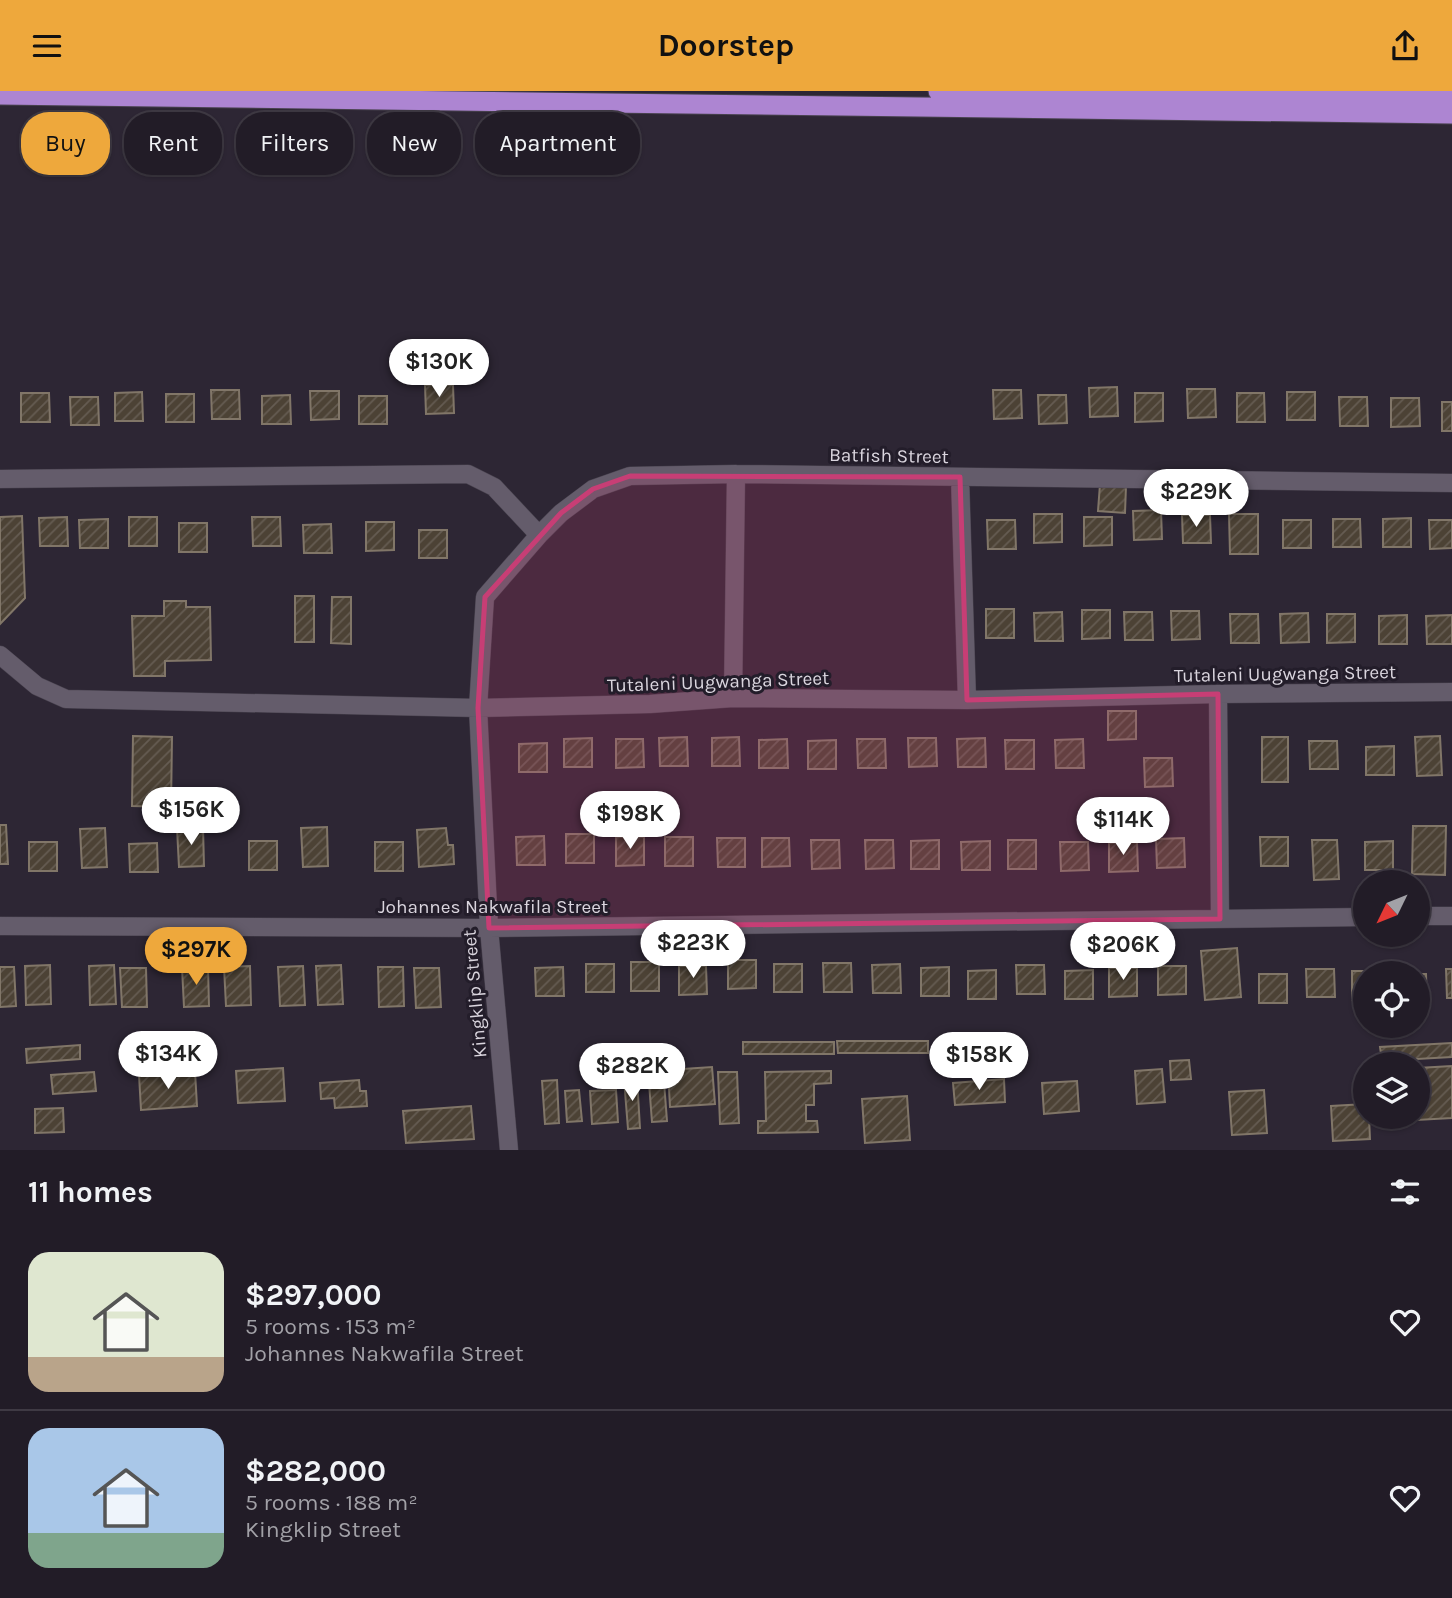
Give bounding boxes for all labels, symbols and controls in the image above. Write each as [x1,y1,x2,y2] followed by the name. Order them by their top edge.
[28,27,66,65] icon: menu
[658,27,794,64] text: Doorstep
[1386,27,1424,65] icon: share
[21,112,110,175] chip: Buy
[124,112,222,175] chip: Rent
[236,112,353,175] chip: Filters
[367,112,461,175] chip: New
[475,112,640,175] chip: Apartment
[390,339,488,399] pin: $130K
[405,348,473,375] text: $130K
[829,444,949,468] street label: Batfish Street
[1147,469,1245,529] pin: $229K
[1160,478,1232,505] text: $229K
[1174,661,1396,687] street label: Tutaleni Uugwanga Street
[607,667,829,697] street label: Tutaleni Uugwanga Street
[142,787,240,847] pin: $156K
[581,791,679,851] pin: $198K
[158,796,224,823] text: $156K
[1074,797,1172,857] pin: $114K
[596,800,664,827] text: $198K
[1093,806,1153,833] text: $114K
[1353,870,1430,947] north arrow
[1353,870,1430,1129] map controls
[378,896,608,918] street label: Johannes Nakwafila Street
[644,921,742,980] pin: $223K
[1074,923,1172,982] pin: $206K
[147,927,245,987] pin: $297K
[458,929,492,1059] street label: Kingklip Street
[656,929,730,956] text: $223K
[1086,931,1160,958] text: $206K
[161,936,231,963] text: $297K
[1353,961,1430,1038] button: locate
[119,1031,217,1091] pin: $134K
[930,1033,1028,1092] pin: $158K
[134,1040,202,1067] text: $134K
[945,1041,1013,1068] text: $158K
[583,1044,681,1103] pin: $282K
[595,1052,669,1079] text: $282K
[1353,1052,1430,1129] button: layers
[1386,1173,1424,1211] icon: filters
[28,1174,153,1210] text: 11 homes
[245,1277,382,1313] text: $297,000
[84,1280,168,1364] icon: home
[1386,1303,1424,1341] icon: heart
[245,1313,416,1340] text: 5 rooms · 153 m²
[245,1340,524,1367] text: Johannes Nakwafila Street
[245,1453,386,1489] text: $282,000
[84,1456,168,1540] icon: home
[1386,1479,1424,1517] icon: heart
[245,1489,418,1516] text: 5 rooms · 188 m²
[245,1516,401,1543] text: Kingklip Street

